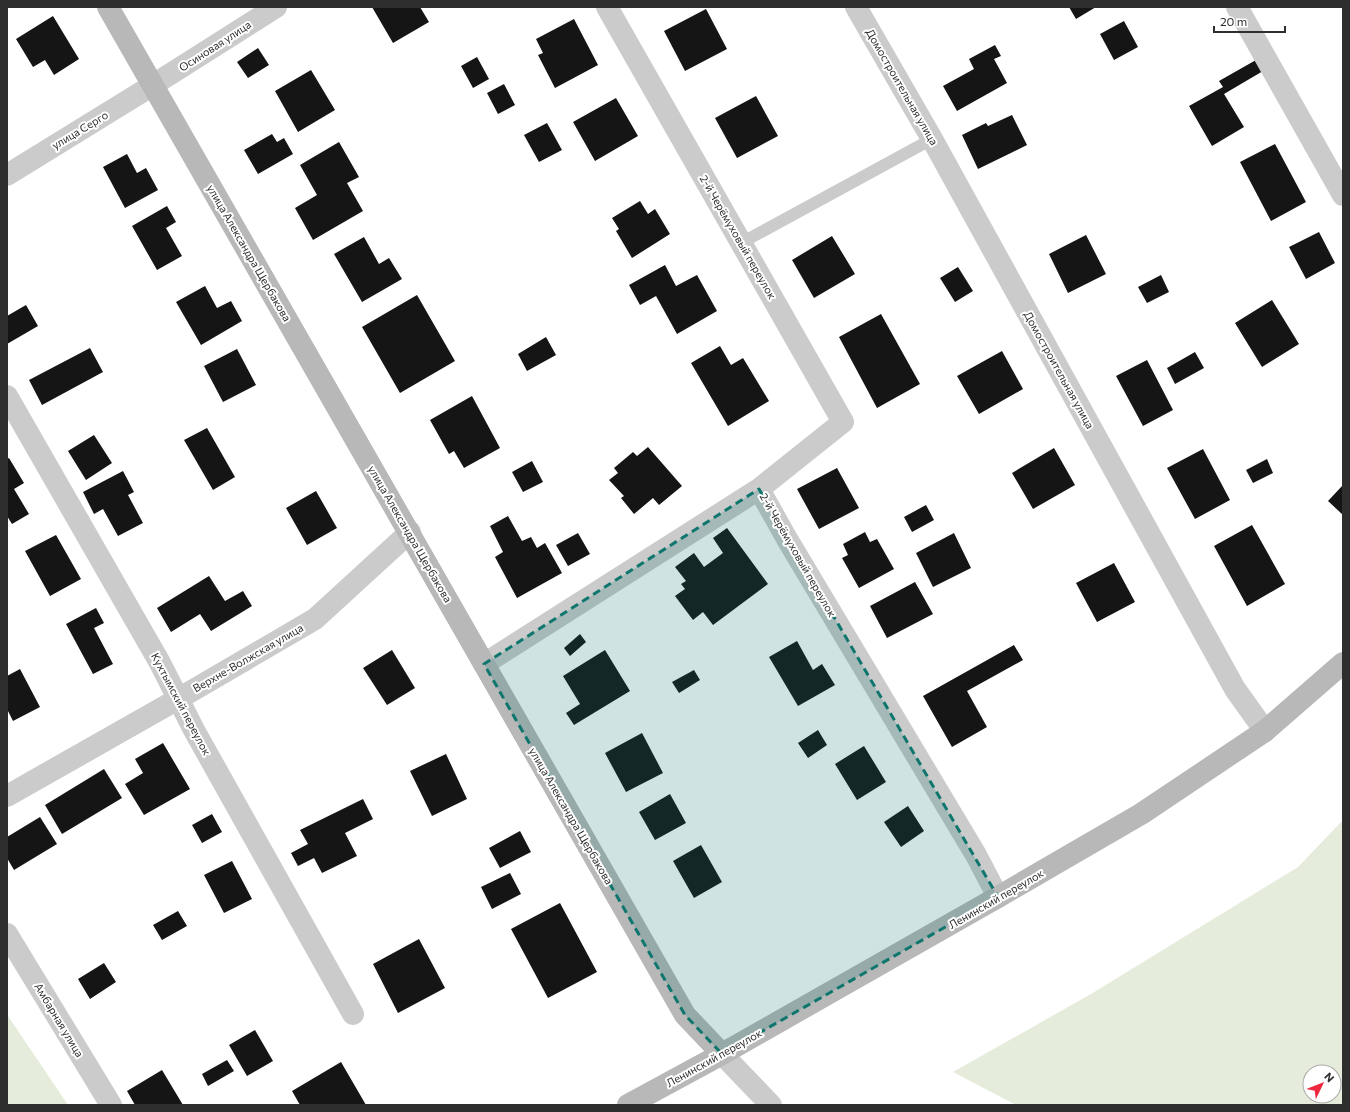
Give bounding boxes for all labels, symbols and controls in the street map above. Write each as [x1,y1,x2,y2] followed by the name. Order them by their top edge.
[1214,8,1285,34] scale bar
[1220,14,1247,28] text: 20 m
[176,18,253,74] street label: Осиновая улица
[864,26,941,147] street label: Домостроительная улица
[49,107,111,151] street label: улица Серго
[698,173,779,301] street label: 2-й Черёмуховый переулок
[205,182,294,323] street label: улица Александра Щербакова
[1022,309,1097,431] street label: Домостроительная улица
[366,463,455,604] street label: улица Александра Щербакова
[758,491,839,619] street label: 2-й Черёмуховый переулок
[190,621,305,694] street label: Верхне-Волжская улица
[149,650,214,757] street label: Кухтымский переулок
[527,745,616,886] street label: улица Александра Щербакова
[946,866,1046,931] street label: Ленинский переулок
[32,980,87,1059] street label: Амбарная улица
[664,1026,764,1089] street label: Ленинский переулок
[1302,1064,1342,1104] north arrow
[1322,1069,1337,1084] text: N

